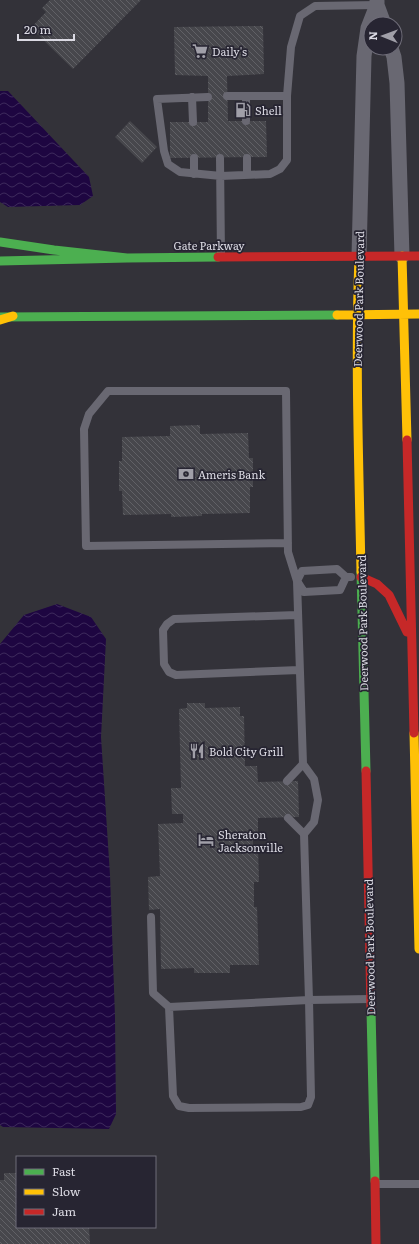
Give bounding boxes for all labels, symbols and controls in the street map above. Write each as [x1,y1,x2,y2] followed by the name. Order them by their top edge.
[18,16,74,42] scale bar
[363,16,403,56] north arrow
[24,20,51,38] text: 20 m
[364,31,380,41] text: N
[191,42,209,60] supermarket icon: Daily's
[212,43,247,59] place label: Daily's
[234,101,252,119] fuel station icon: Shell
[255,102,282,118] place label: Shell
[349,231,367,367] street label: Deerwood Park Boulevard
[173,237,245,253] street label: Gate Parkway
[177,465,195,483] bank icon: Ameris Bank
[198,466,265,482] place label: Ameris Bank
[353,555,371,691] street label: Deerwood Park Boulevard
[188,742,206,760] restaurant icon: Bold City Grill
[209,743,284,759] place label: Bold City Grill
[218,826,283,855] place label: Sheraton Jacksonville
[197,831,215,849] hotel icon: Sheraton Jacksonville
[360,879,378,1015] street label: Deerwood Park Boulevard
[16,1156,156,1228] legend
[52,1162,76,1180] text: Fast
[52,1182,81,1200] text: Slow
[52,1202,77,1220] text: Jam

